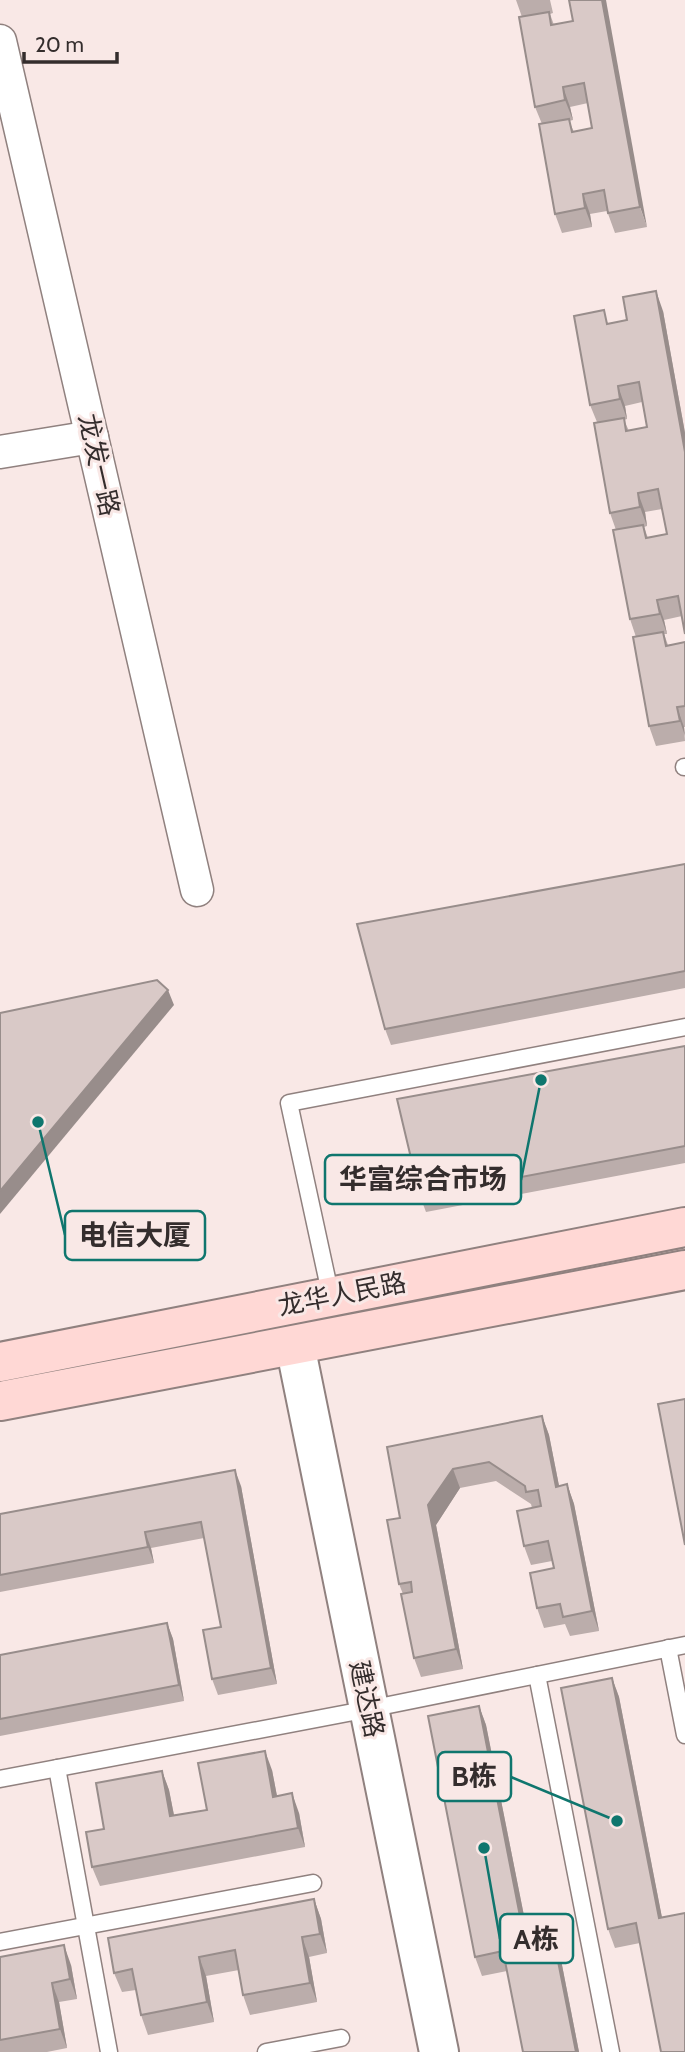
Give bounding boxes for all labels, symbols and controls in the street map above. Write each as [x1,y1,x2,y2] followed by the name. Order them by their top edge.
[24,21,117,65] scale bar
[35,32,84,57] text: 20 m
[72,411,126,519] street label: 龙发一路
[325,1155,521,1204] callout: 华富综合市场
[339,1162,507,1196] text: 华富综合市场
[65,1211,205,1260] callout: 电信大厦
[79,1218,191,1252] text: 电信大厦
[275,1266,409,1322] street label: 龙华人民路
[343,1658,391,1740] street label: 建达路
[438,1752,511,1801] callout: B栋
[451,1759,497,1793] text: B栋
[500,1914,573,1963] callout: A栋
[513,1922,559,1956] text: A栋

